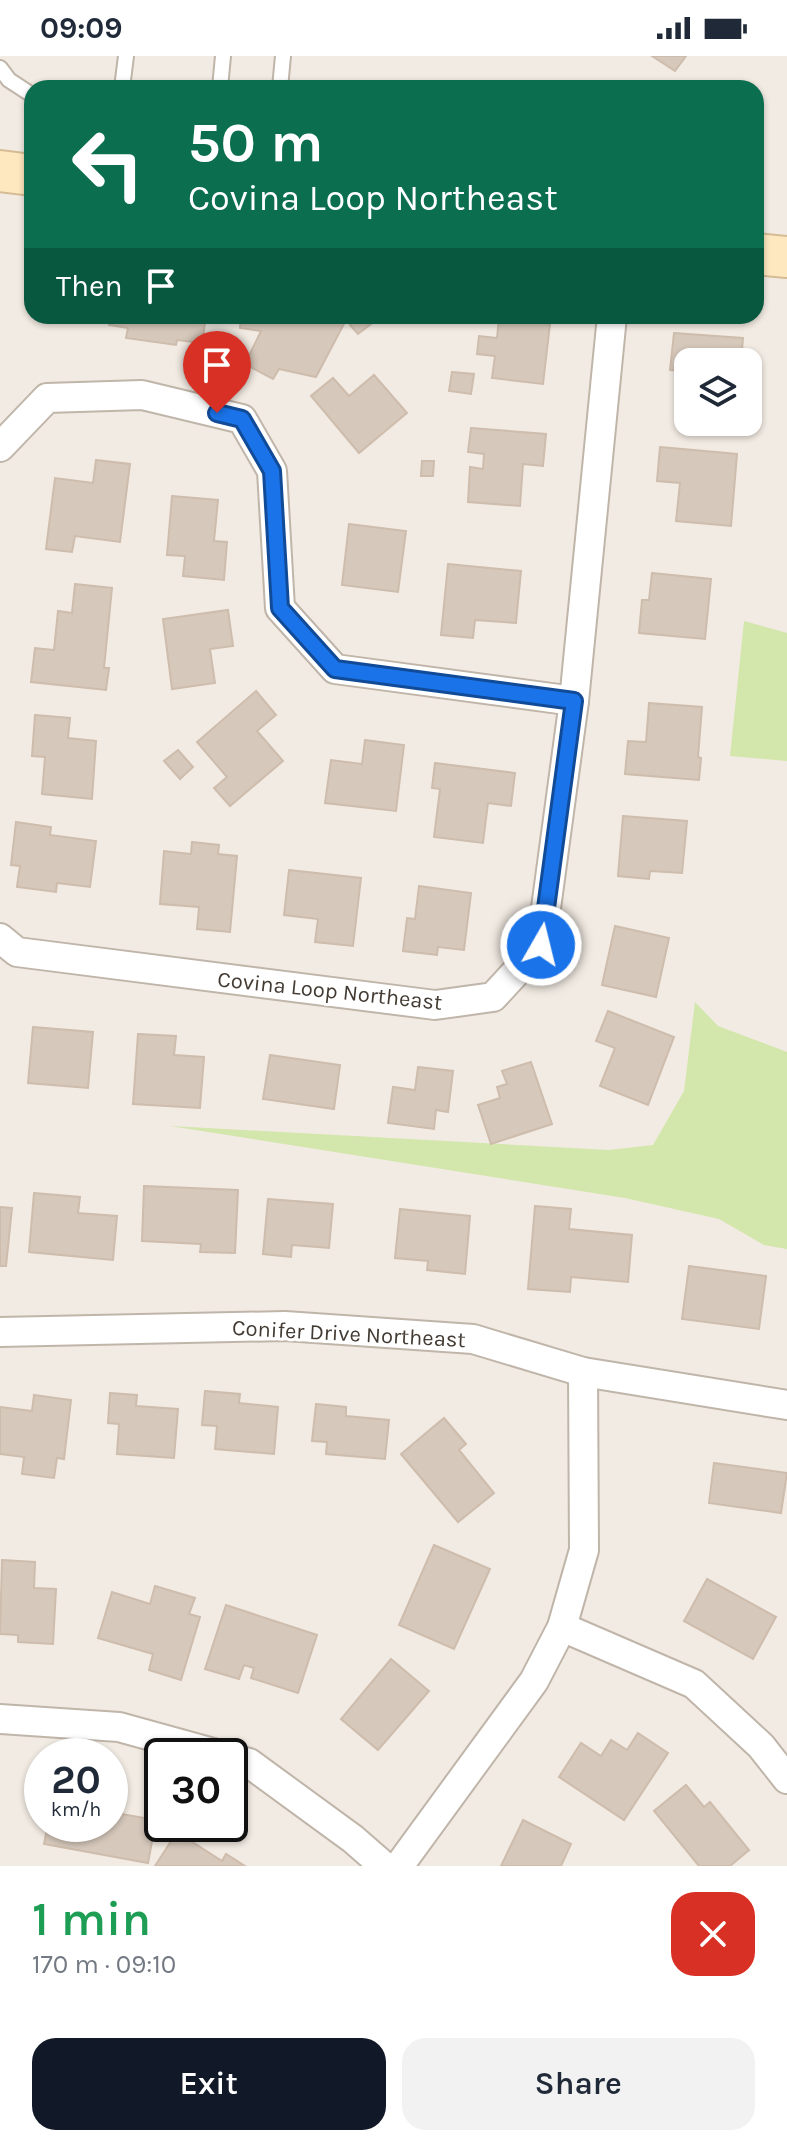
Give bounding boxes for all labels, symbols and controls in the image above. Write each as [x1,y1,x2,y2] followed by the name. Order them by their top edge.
[40,10,123,46] text: 09:09
[188,110,323,175] text: 50 m
[56,112,160,216] icon: left
[188,177,558,219] text: Covina Loop Northeast
[139,264,183,308] icon: arrive
[56,268,123,304] text: Then
[183,331,251,413] pin
[195,343,239,387] icon: arrive
[674,348,762,436] map controls
[674,348,762,436] button: layers
[499,903,583,987] position arrow
[216,966,444,1016] street label: Covina Loop Northeast
[232,1315,466,1353] street label: Conifer Drive Northeast
[144,1738,248,1842] speed limit sign: 30
[51,1756,101,1803] text: 20
[51,1798,101,1821] text: km/h
[32,1891,151,1947] text: 1 min
[671,1892,755,1976] button: close
[32,1949,176,1980] text: 170 m · 09:10
[32,2038,386,2130] button: Exit
[402,2038,755,2130] button: Share

